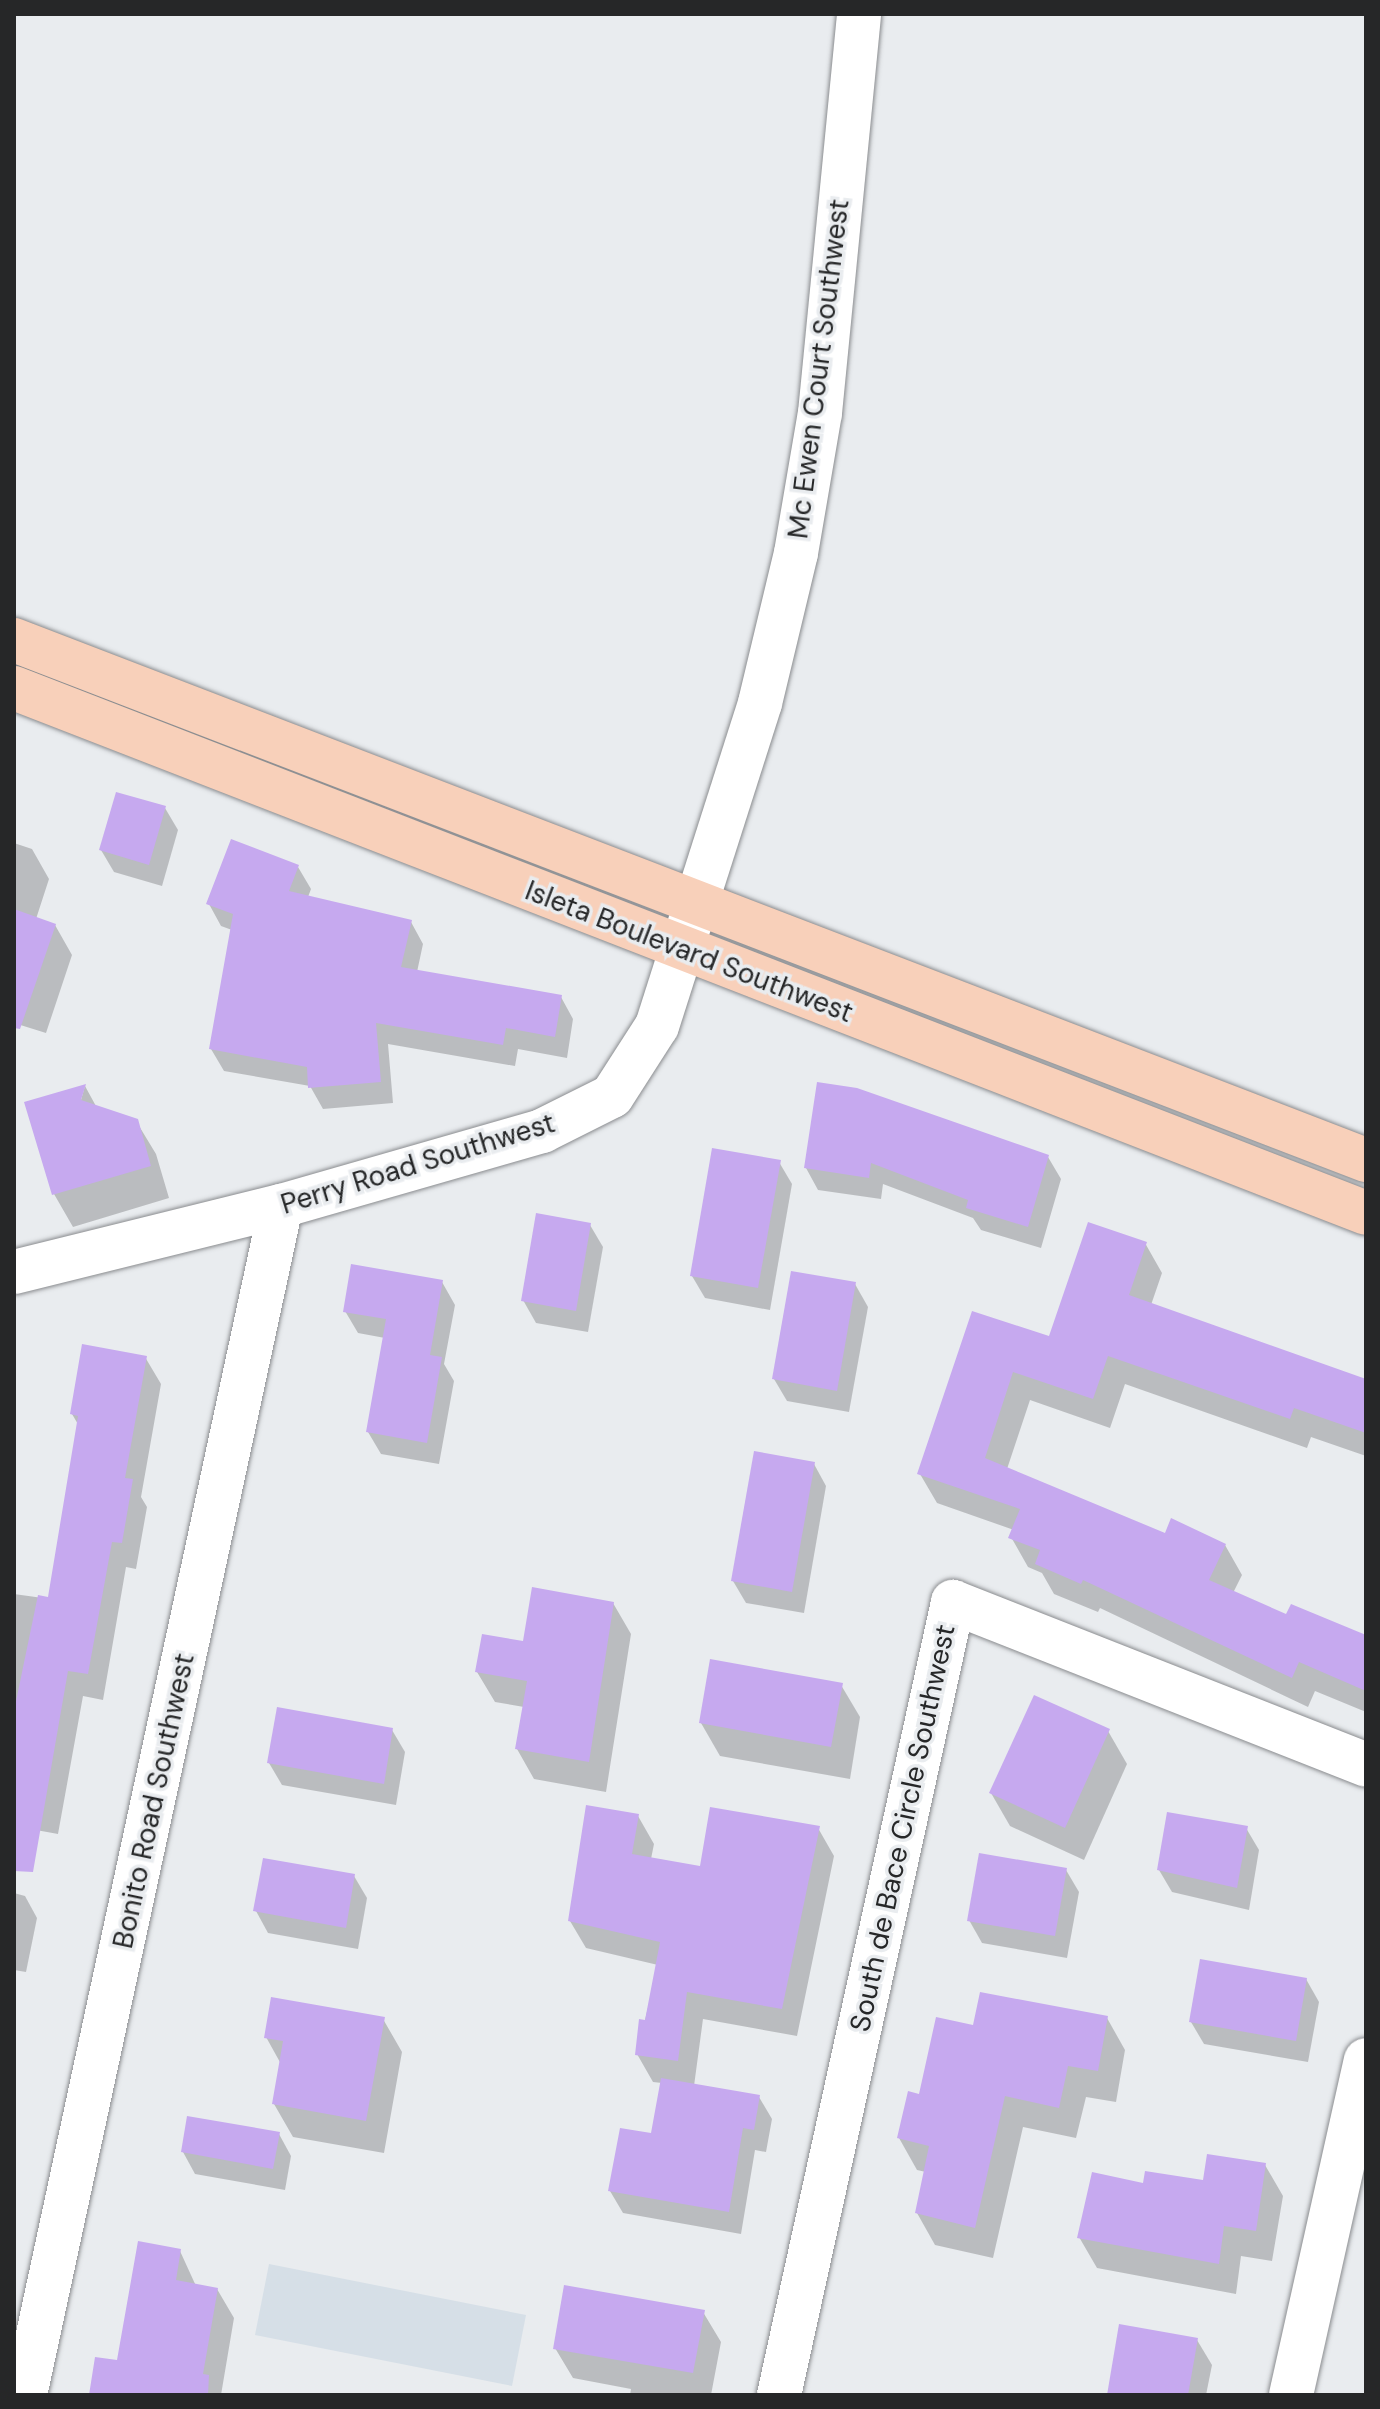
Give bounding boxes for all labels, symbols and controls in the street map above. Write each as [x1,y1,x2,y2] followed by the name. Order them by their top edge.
[782,197,856,541] street label: Mc Ewen Court Southwest
[520,874,858,1030] street label: Isleta Boulevard Southwest
[277,1106,559,1222] street label: Perry Road Southwest
[843,1621,963,2035] street label: South de Bace Circle Southwest
[106,1650,202,1952] street label: Bonito Road Southwest

